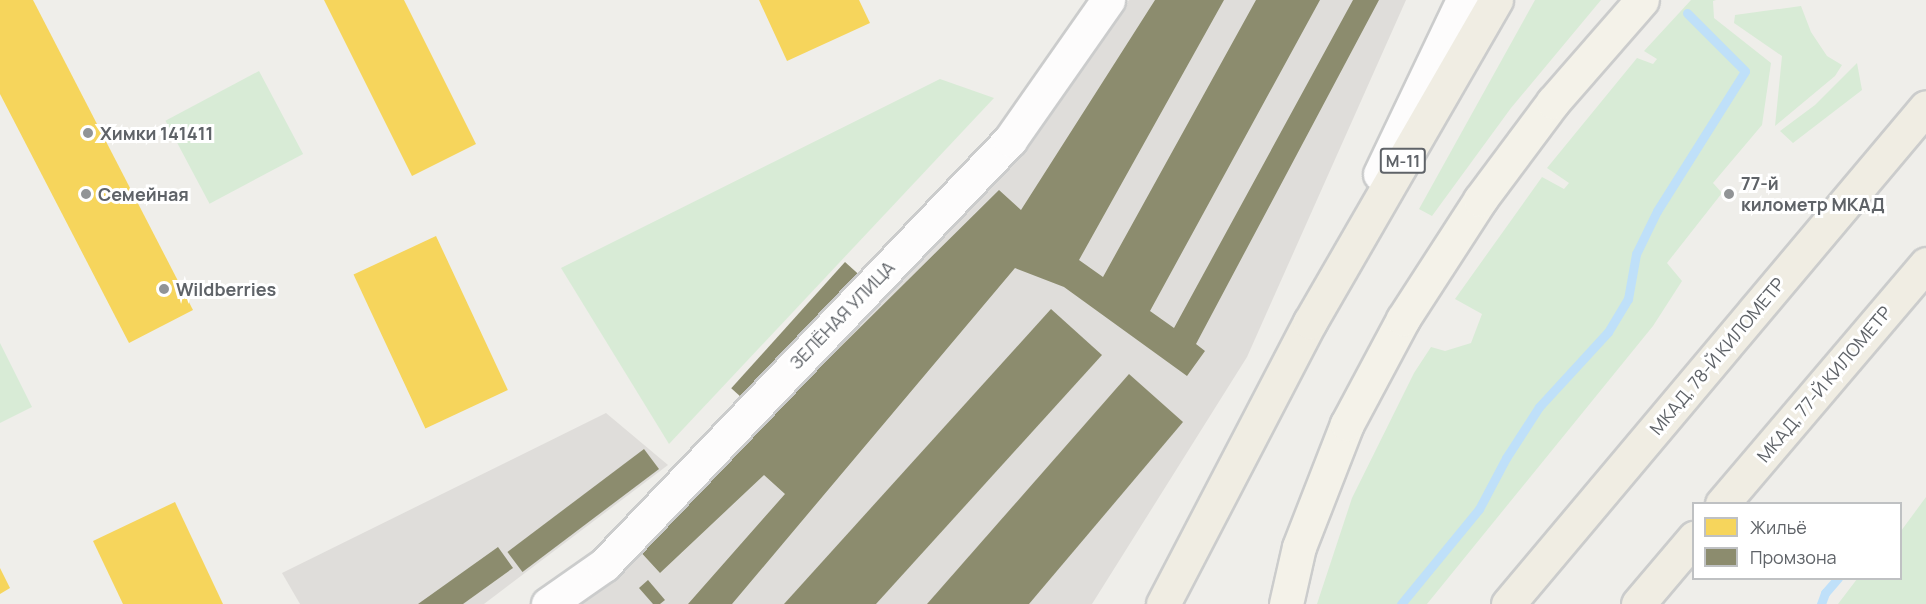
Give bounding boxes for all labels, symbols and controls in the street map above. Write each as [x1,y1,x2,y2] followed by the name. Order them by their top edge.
[100,122,213,144] place label: Химки 141411
[81,126,95,140] marker: Химки 141411
[1379,148,1427,174] road number: М-11
[1741,173,1885,216] place label: 77-й километр МКАД
[98,183,189,205] place label: Семейная
[79,187,93,201] marker: Семейная
[1722,187,1736,201] marker: 77-й километр МКАД
[785,257,899,373] street label: ЗЕЛЁНАЯ УЛИЦА
[1645,273,1789,439] street label: МКАД, 78-Й КИЛОМЕТР
[176,278,276,300] place label: Wildberries
[157,282,171,296] marker: Wildberries
[1752,302,1896,466] street label: МКАД, 77-Й КИЛОМЕТР
[1692,502,1902,580] legend
[1750,515,1807,539] text: Жильё
[1750,545,1837,569] text: Промзона

